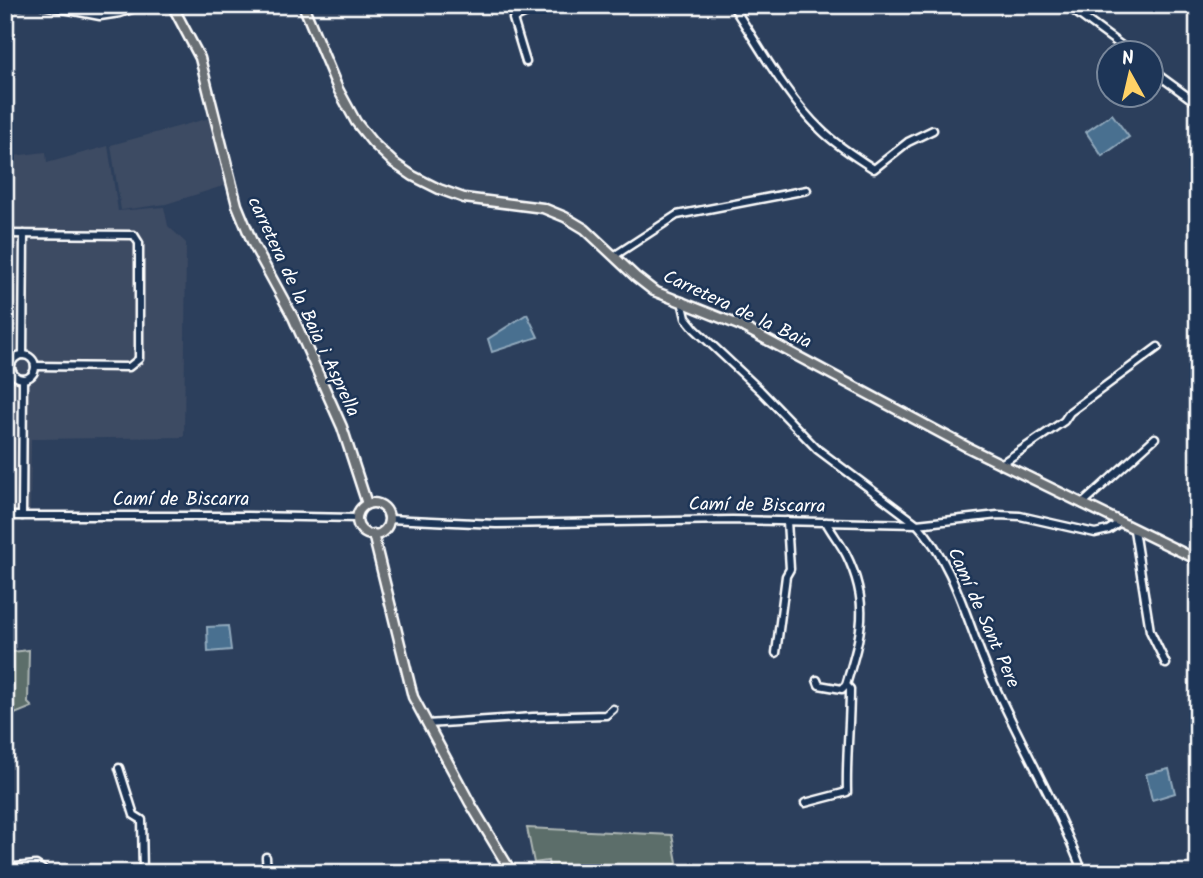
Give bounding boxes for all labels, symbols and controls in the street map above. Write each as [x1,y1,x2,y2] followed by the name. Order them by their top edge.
[1094,38,1164,108] north arrow
[1120,43,1136,75] text: N
[239,192,367,422] street label: carretera de la Baia i Asprella
[658,262,816,358] street label: Carretera de la Baia
[113,485,249,515] street label: Camí de Biscarra
[688,490,826,522] street label: Camí de Biscarra
[939,543,1028,693] street label: Camí de Sant Pere

